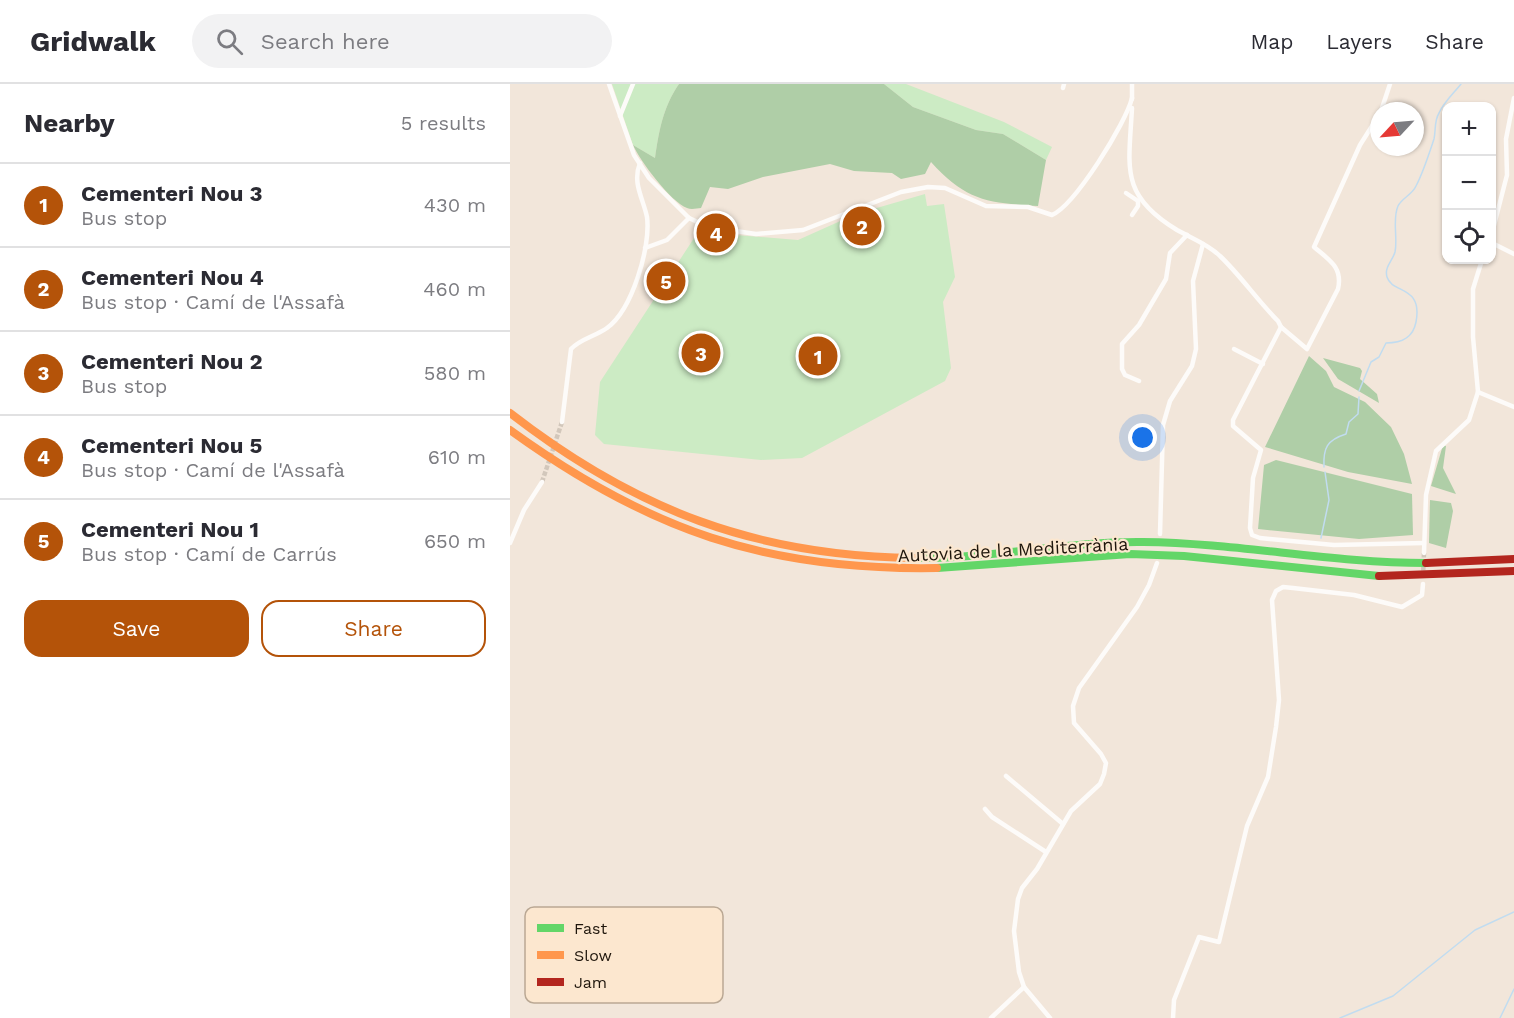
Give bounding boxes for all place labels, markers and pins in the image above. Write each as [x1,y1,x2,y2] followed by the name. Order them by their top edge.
[842,204,882,248] pin: 2
[696,210,736,256] pin: 4
[646,258,686,304] pin: 5
[682,330,720,376] pin: 3
[798,334,838,378] pin: 1

